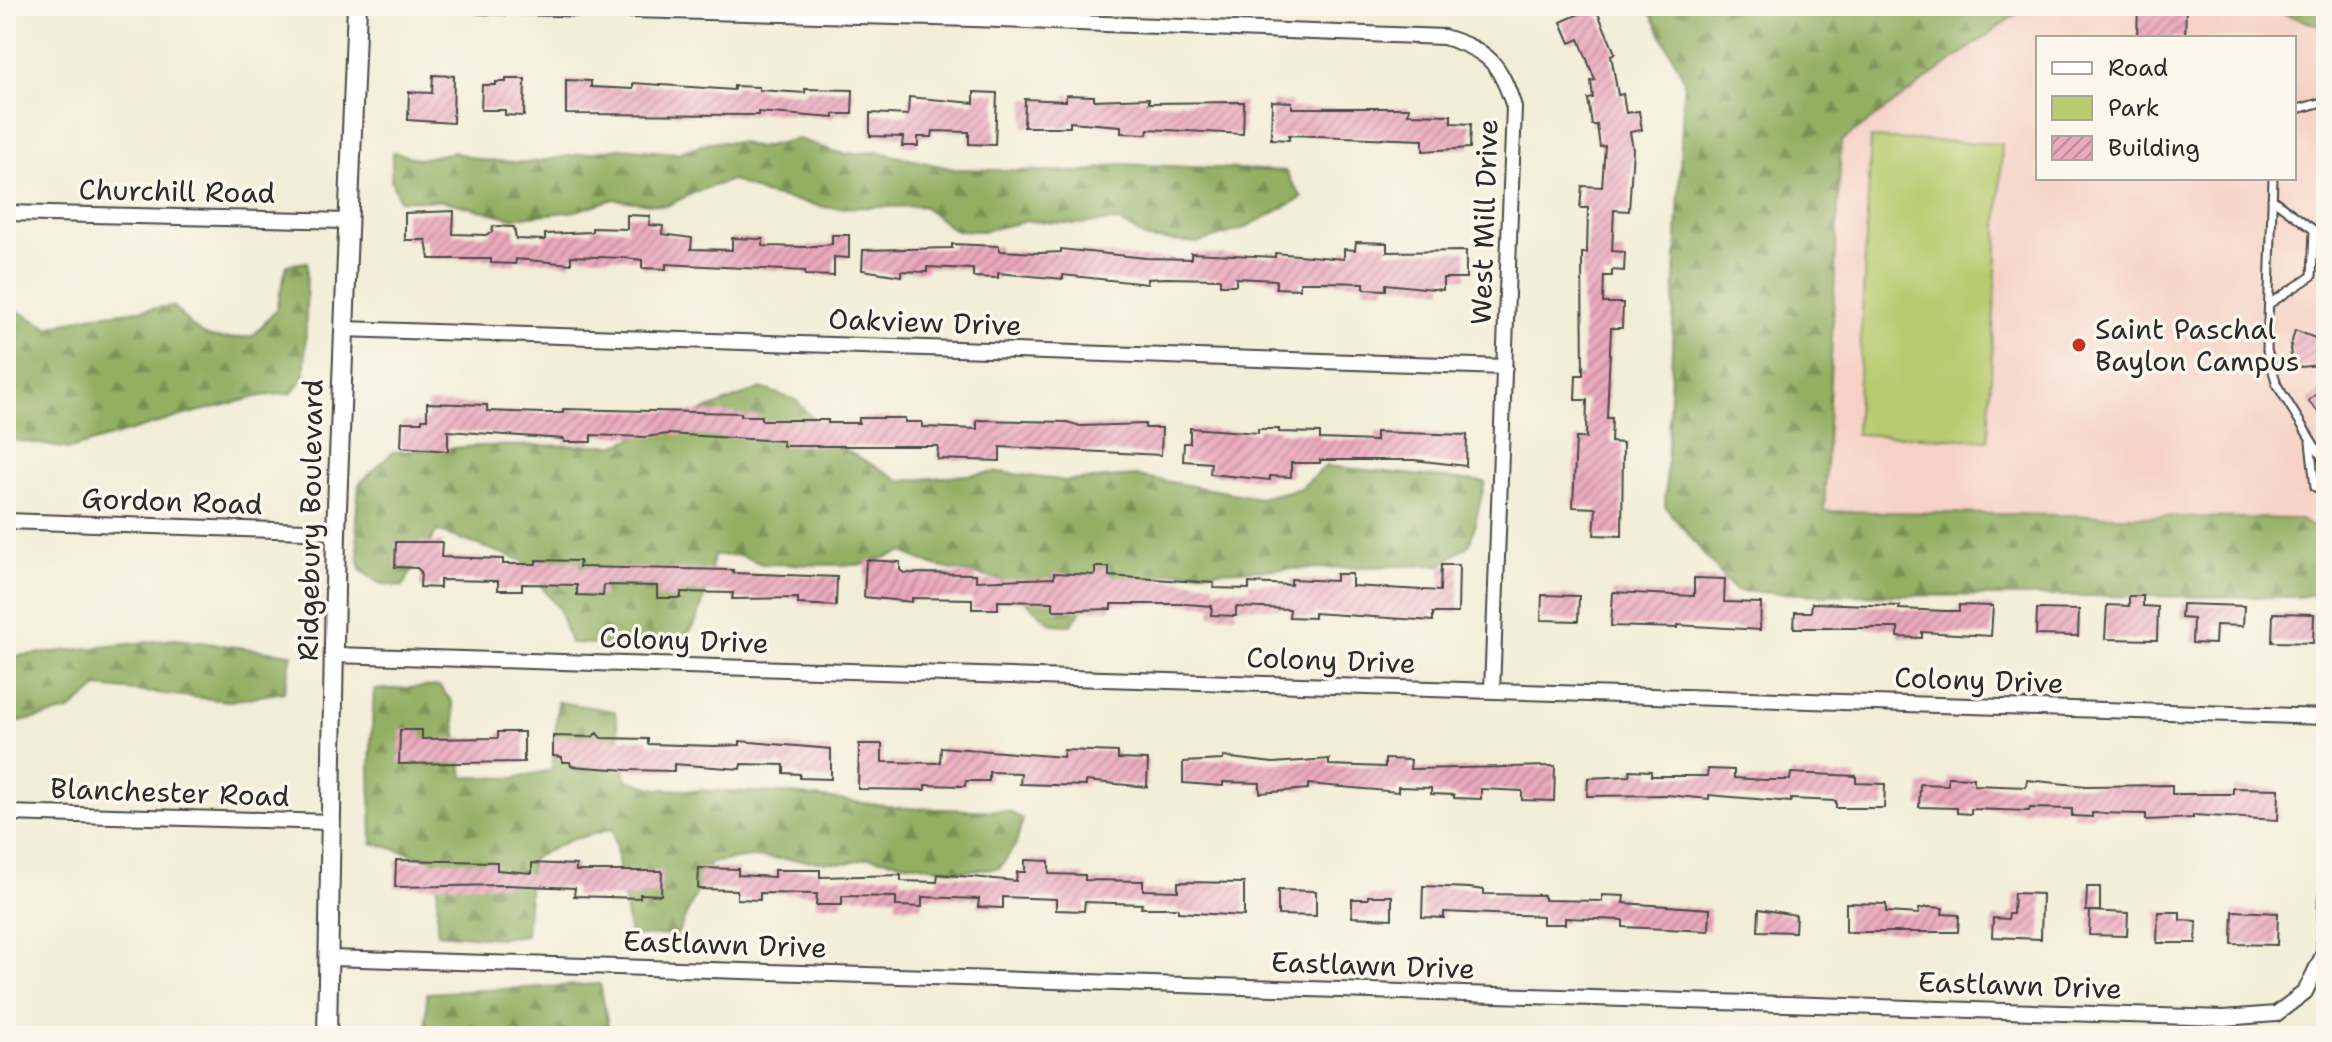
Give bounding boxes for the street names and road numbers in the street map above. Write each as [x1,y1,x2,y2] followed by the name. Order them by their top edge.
[1461,118,1507,326] street label: West Mill Drive
[78,170,276,212] street label: Churchill Road
[828,300,1022,344] street label: Oakview Drive
[289,379,331,661] street label: Ridgebury Boulevard
[81,479,263,523] street label: Gordon Road
[599,618,769,662] street label: Colony Drive
[1246,638,1416,682] street label: Colony Drive
[1894,658,2064,702] street label: Colony Drive
[50,769,290,815] street label: Blanchester Road
[622,921,828,967] street label: Eastlawn Drive
[1270,942,1476,988] street label: Eastlawn Drive
[1917,962,2123,1008] street label: Eastlawn Drive

